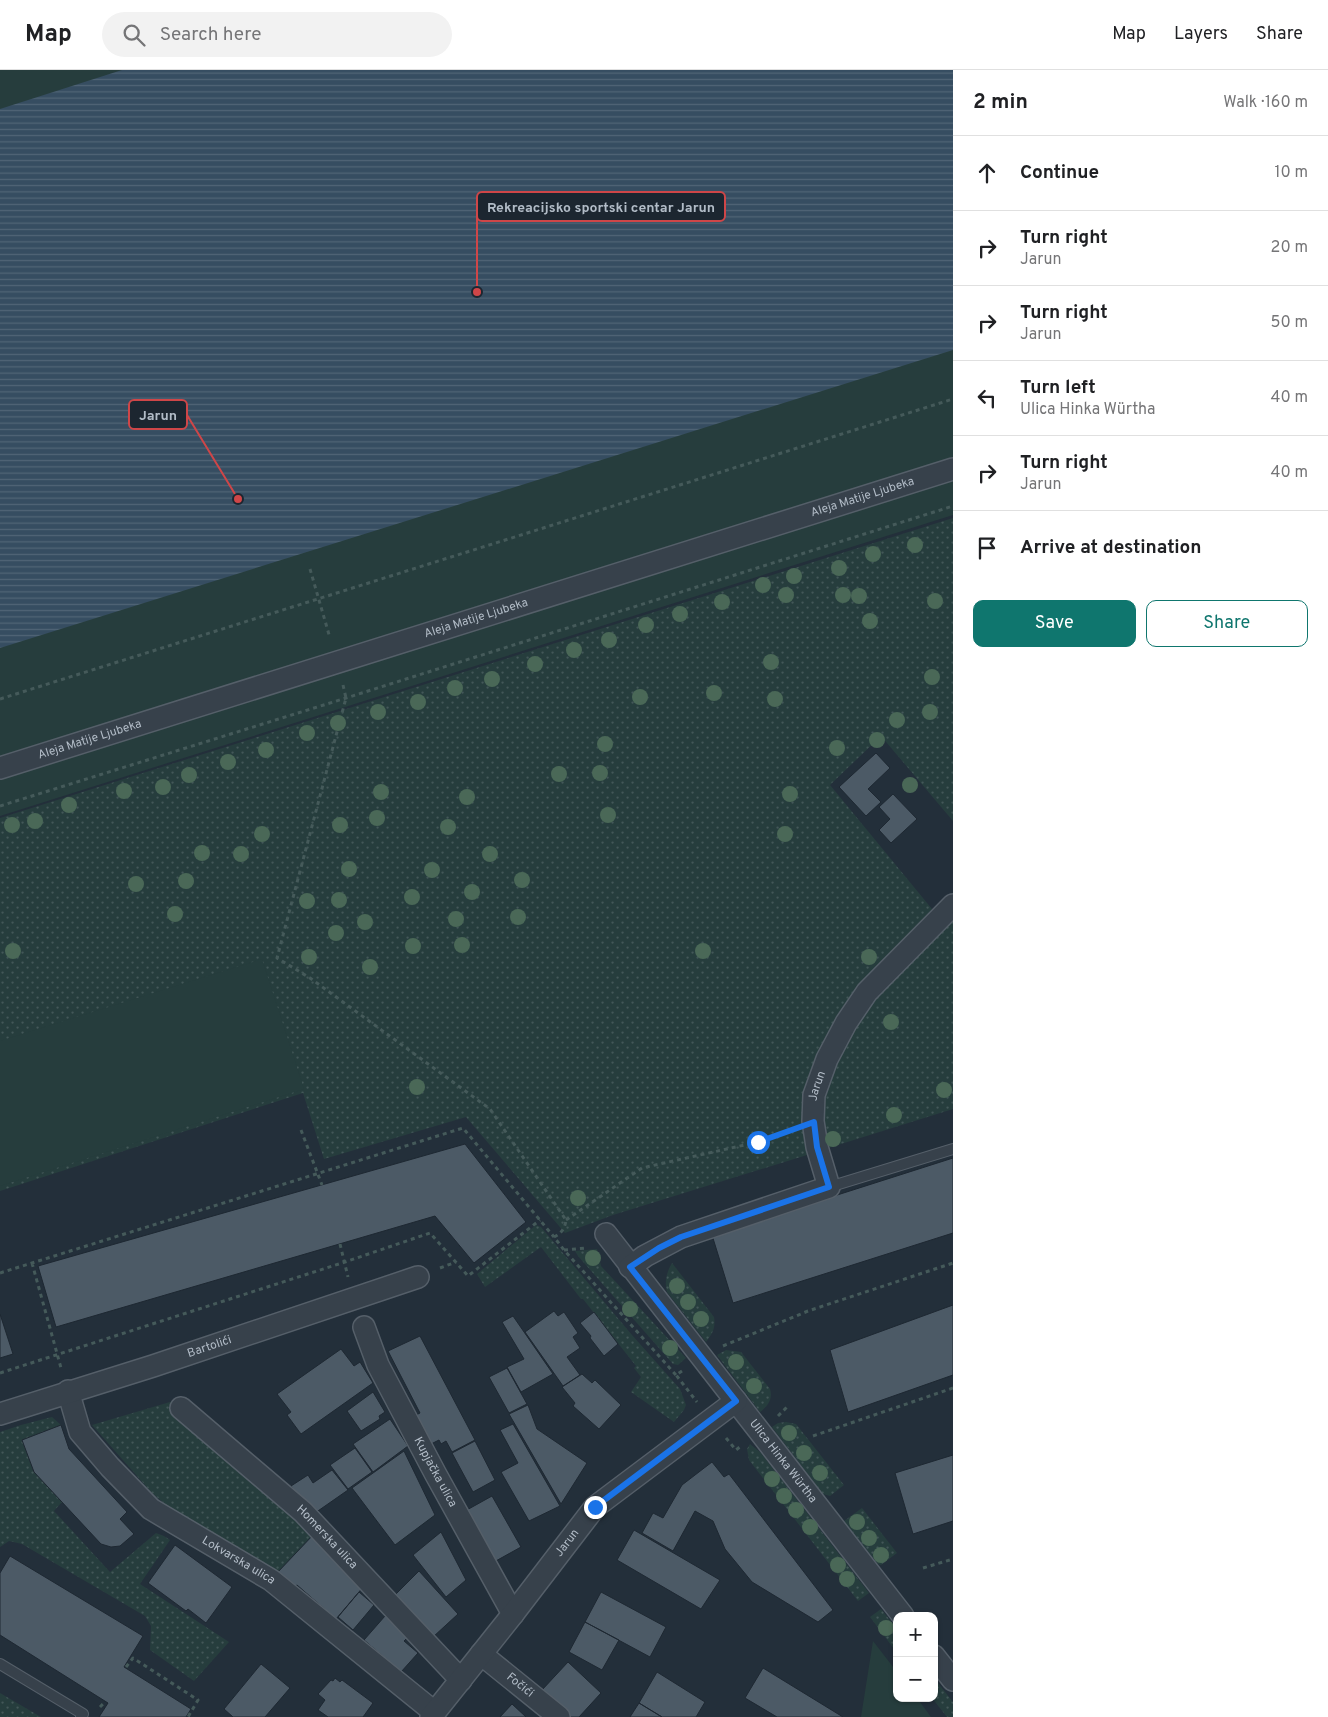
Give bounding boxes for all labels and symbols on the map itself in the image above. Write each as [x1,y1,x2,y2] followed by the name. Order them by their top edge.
[477,192,725,221] callout: Rekreacijsko sportski centar Jarun
[487,200,715,217] text: Rekreacijsko sportski centar Jarun
[129,400,187,429] callout: Jarun
[139,408,177,425] text: Jarun
[809,474,916,521] street label: Aleja Matije Ljubeka
[422,595,530,642] street label: Aleja Matije Ljubeka
[36,716,144,764] street label: Aleja Matije Ljubeka
[806,1069,830,1102] street label: Jarun
[747,1131,770,1154] route start
[185,1332,234,1362] street label: Bartolići
[745,1416,820,1506] street label: Ulica Hinka Würtha
[410,1434,460,1510] street label: Kupjačka ulica
[584,1496,607,1519] route end
[293,1502,361,1573] street label: Homerska ulica
[552,1526,583,1560] street label: Jarun
[199,1533,279,1588] street label: Lokvarska ulica
[503,1669,537,1701] street label: Fočići

